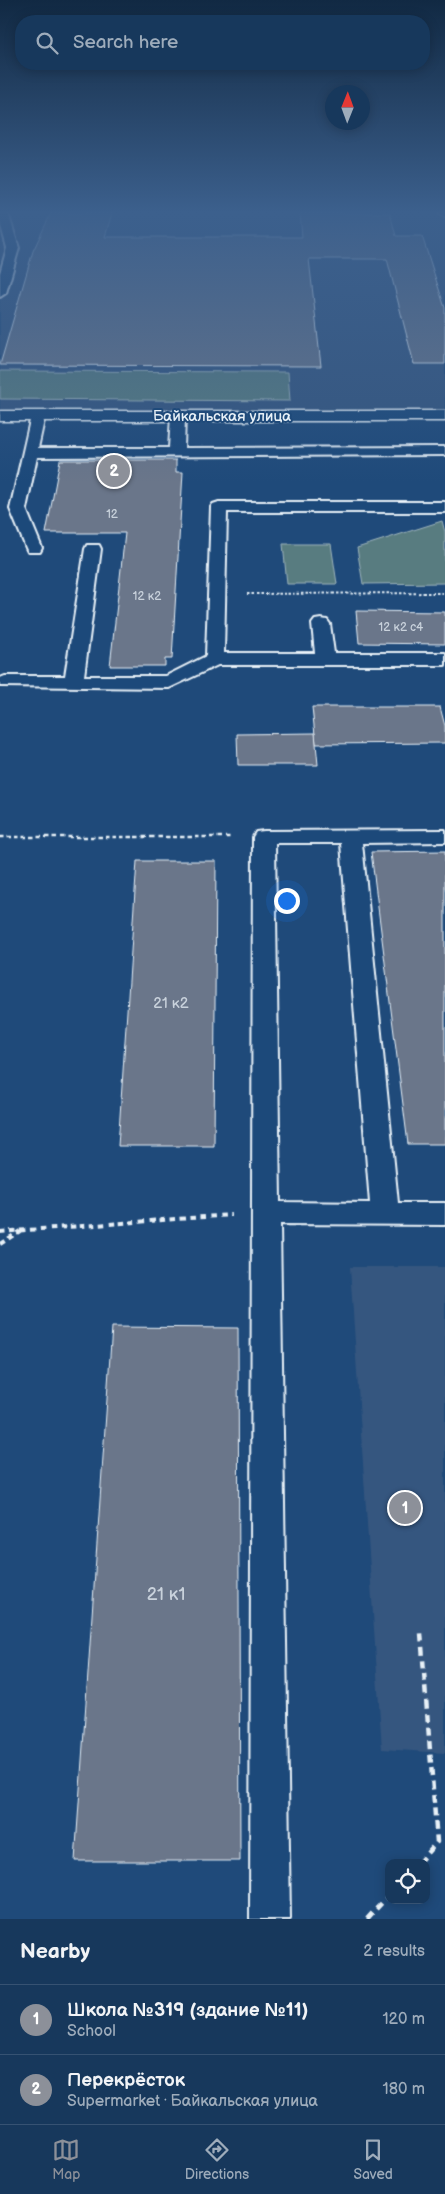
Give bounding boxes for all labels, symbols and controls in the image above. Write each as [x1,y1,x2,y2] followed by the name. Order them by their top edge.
[15,15,430,70] search box
[33,29,61,57] icon: search
[73,31,178,54] text: Search here
[325,85,370,130] north arrow
[153,407,291,426] street label: Байкальская улица
[98,452,130,490] pin: 2
[106,507,118,522] house number: 12
[133,589,161,604] house number: 12 к2
[379,620,424,635] house number: 12 к2 с4
[274,888,300,914] your location
[153,994,189,1013] house number: 21 к2
[389,1489,421,1527] pin: 1
[147,1584,185,1605] house number: 21 к1
[385,1859,430,1904] map controls
[385,1859,430,1904] button: locate
[20,1939,90,1964] text: Nearby
[363,1942,425,1961] text: 2 results
[67,1999,308,2022] text: Школа №319 (здание №11)
[33,2010,39,2029] text: 1
[382,2010,425,2029] text: 120 m
[67,2022,116,2041] text: School
[67,2069,185,2092] text: Перекрёсток
[31,2080,41,2099] text: 2
[383,2080,425,2099] text: 180 m
[67,2092,318,2111] text: Supermarket · Байкальская улица
[52,2136,80,2183] tab: Map
[185,2136,249,2183] tab: Directions
[353,2136,393,2183] tab: Saved

